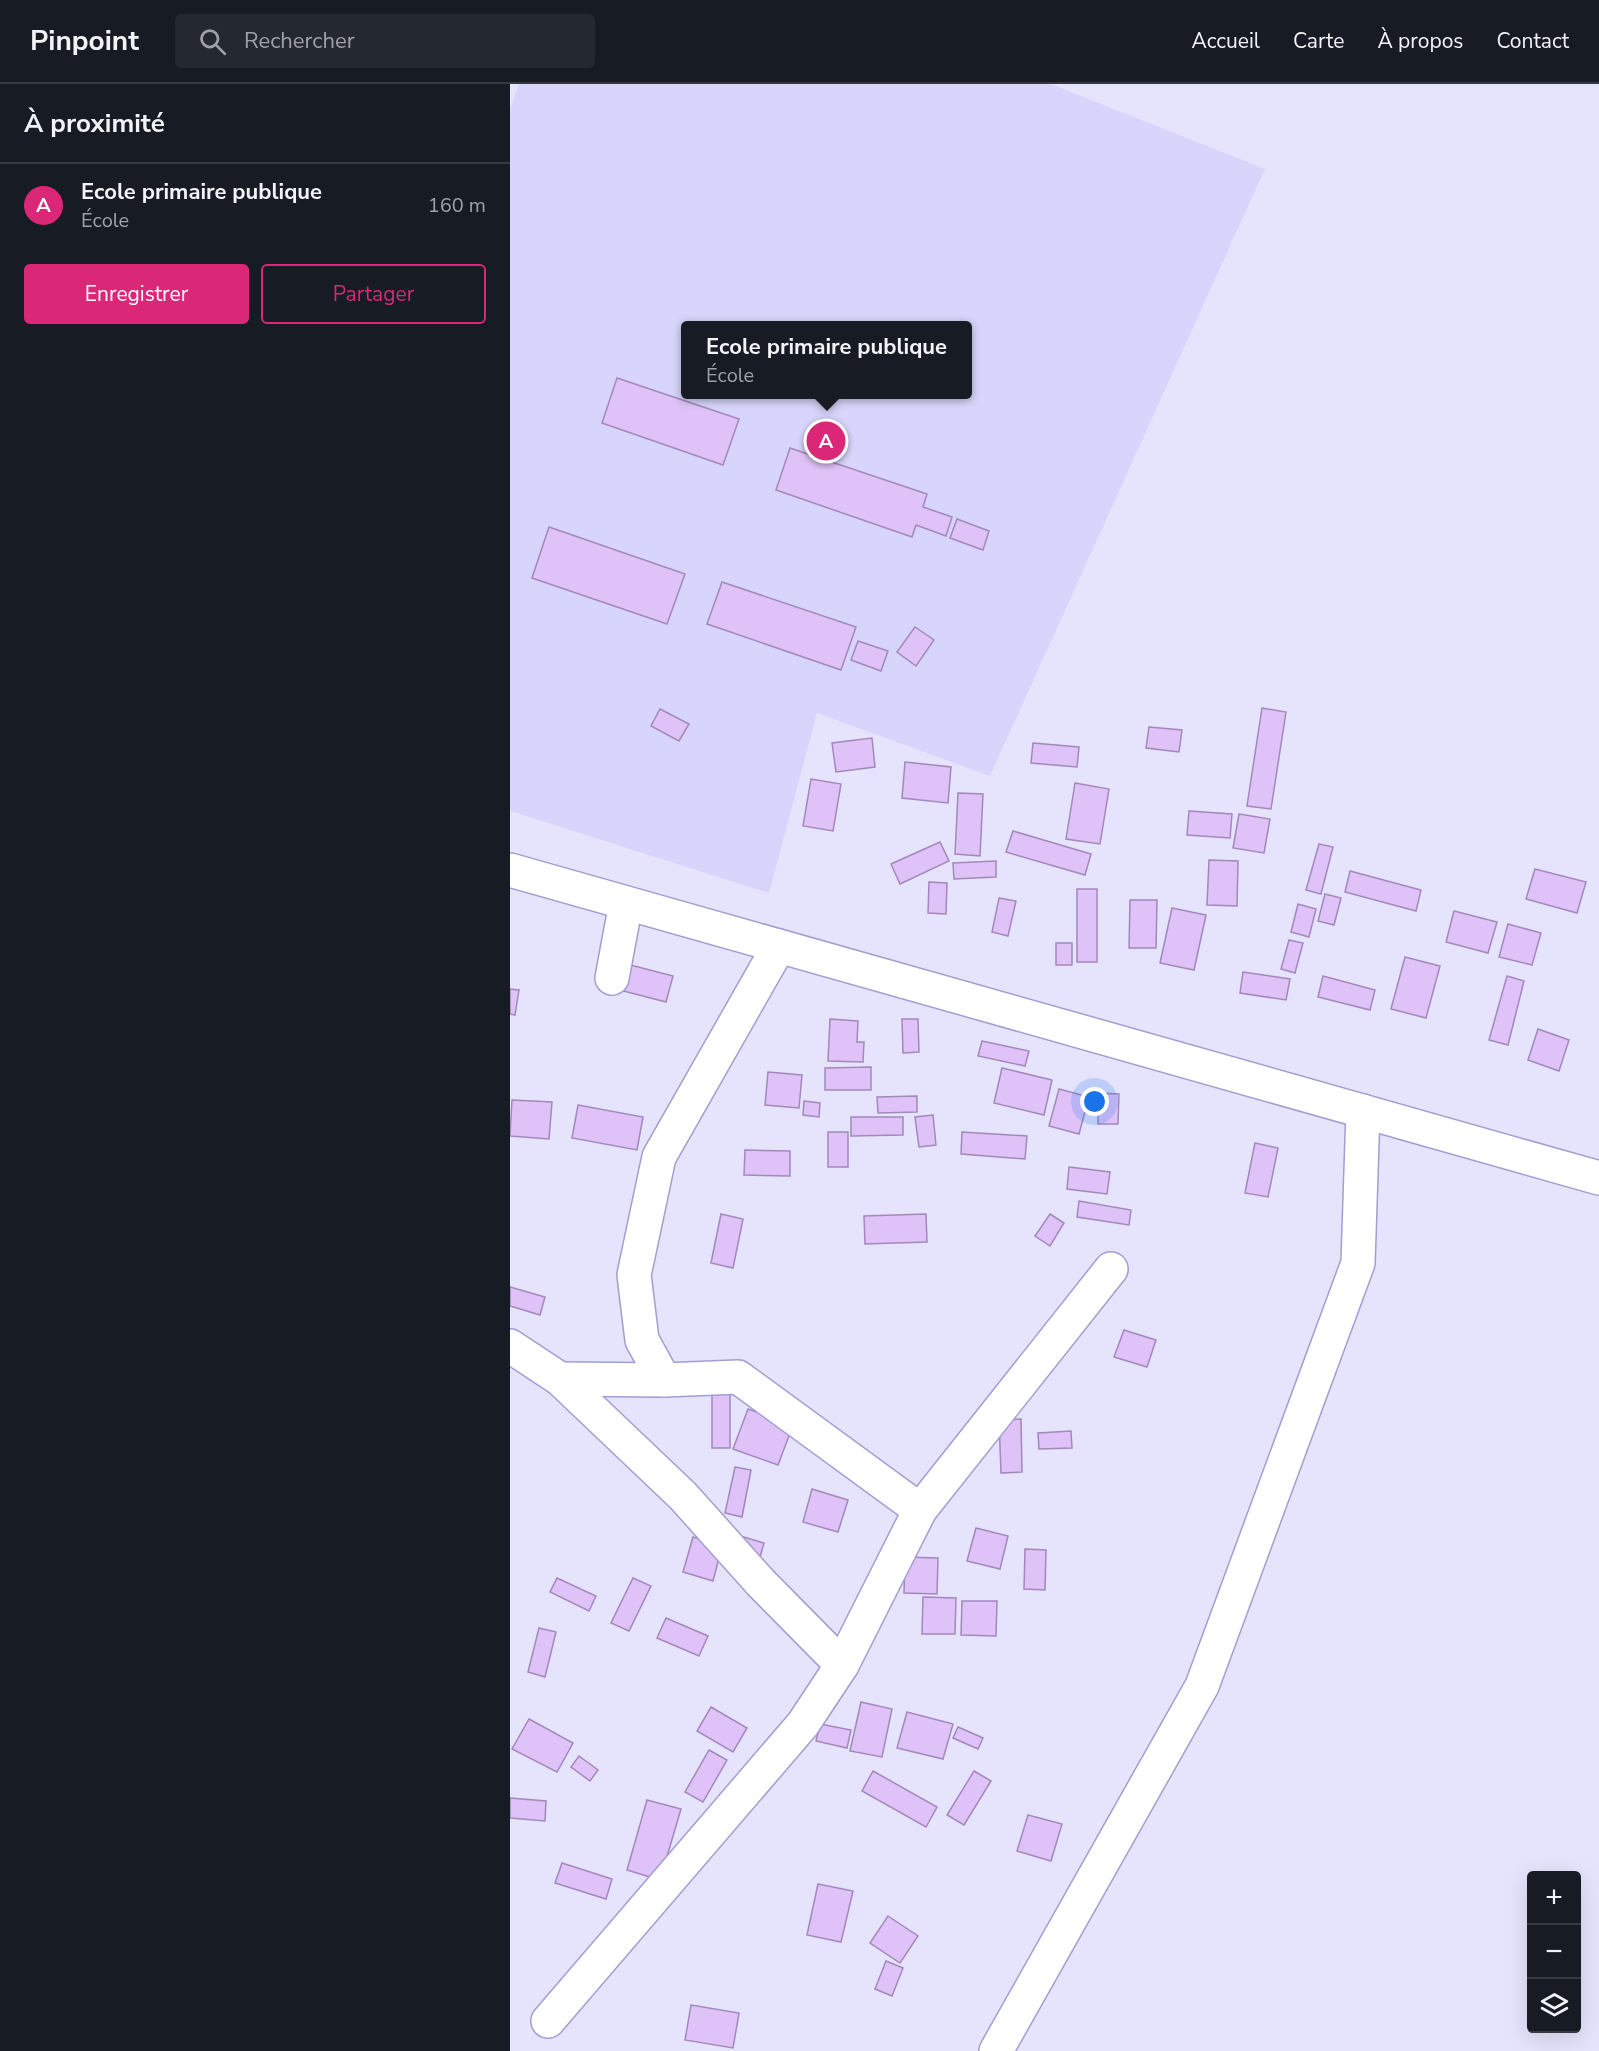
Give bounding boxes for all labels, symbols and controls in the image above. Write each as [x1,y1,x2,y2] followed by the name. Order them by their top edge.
[175,14,595,68] search box
[30,22,139,60] text: Pinpoint
[196,25,229,58] icon: search
[244,26,355,56] text: Rechercher
[1191,27,1260,55] text: Accueil
[1293,27,1344,55] text: Carte
[1377,27,1463,55] text: À propos
[1496,27,1569,55] text: Contact
[24,106,165,141] text: À proximité
[81,177,322,207] text: Ecole primaire publique
[36,192,51,219] text: A
[428,192,486,219] text: 160 m
[81,207,129,234] text: École
[24,264,249,324] button: Enregistrer
[261,264,486,324] button: Partager
[681,321,972,399] popup
[706,332,947,362] text: Ecole primaire publique
[706,362,754,389] text: École
[806,418,846,464] pin: A
[1080,1087,1109,1116] your location
[1527,1871,1581,2033] map controls
[1527,1871,1581,1925] button: +
[1527,1925,1581,1979] button: −
[1527,1979,1581,2033] button: layers

